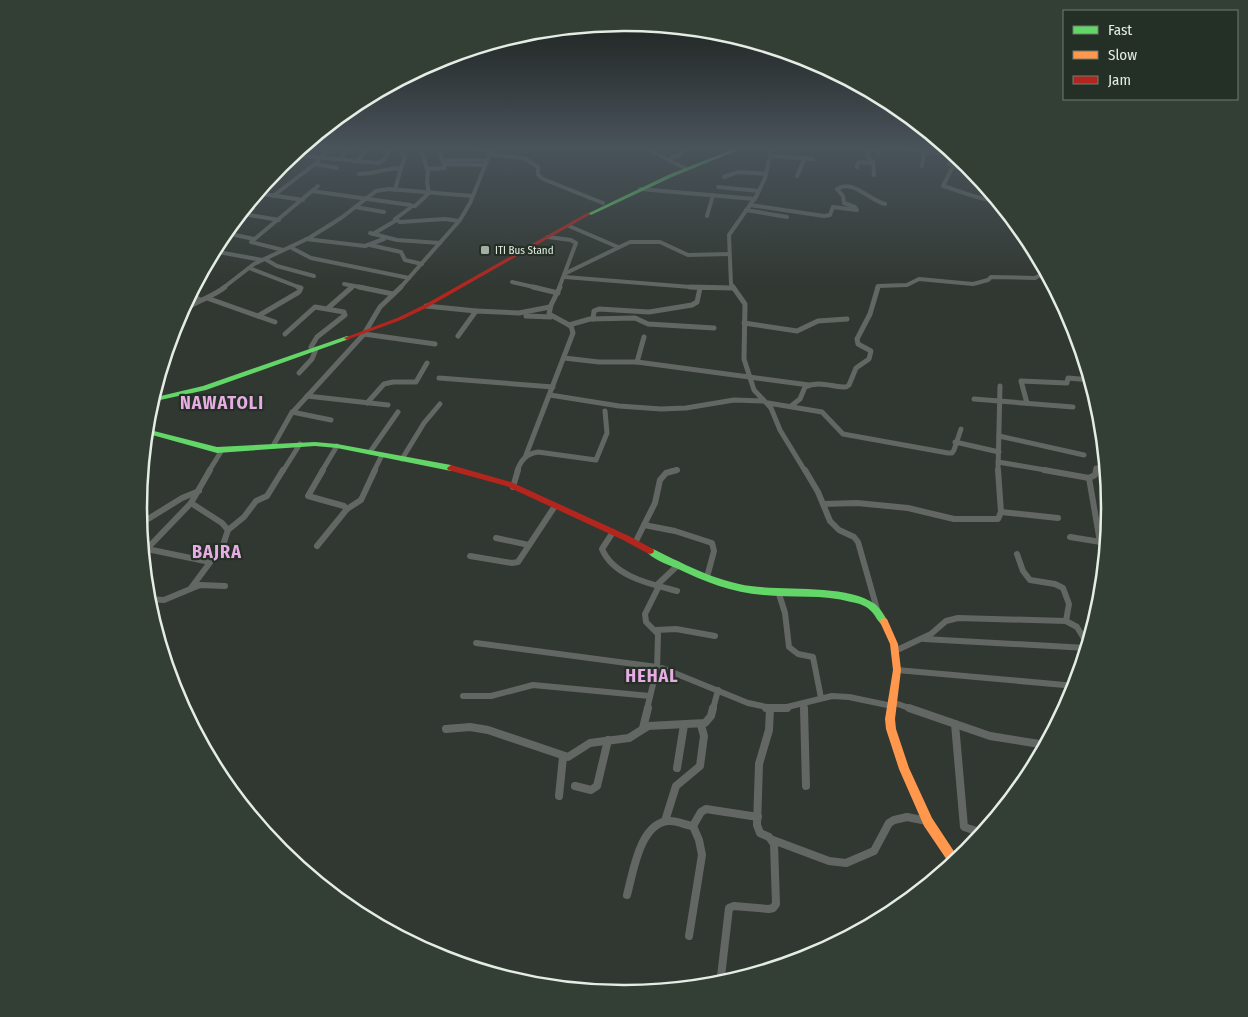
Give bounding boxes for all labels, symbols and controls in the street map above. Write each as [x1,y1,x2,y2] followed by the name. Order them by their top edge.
[1063,10,1238,100] legend
[1108,21,1132,39] text: Fast
[1108,46,1137,64] text: Slow
[1108,71,1131,89] text: Jam
[479,244,491,256] marker: ITI Bus Stand
[495,244,554,257] place label: ITI Bus Stand
[180,392,264,414] district label: NAWATOLI
[192,541,242,563] district label: BAJRA
[625,665,679,687] district label: HEHAL

